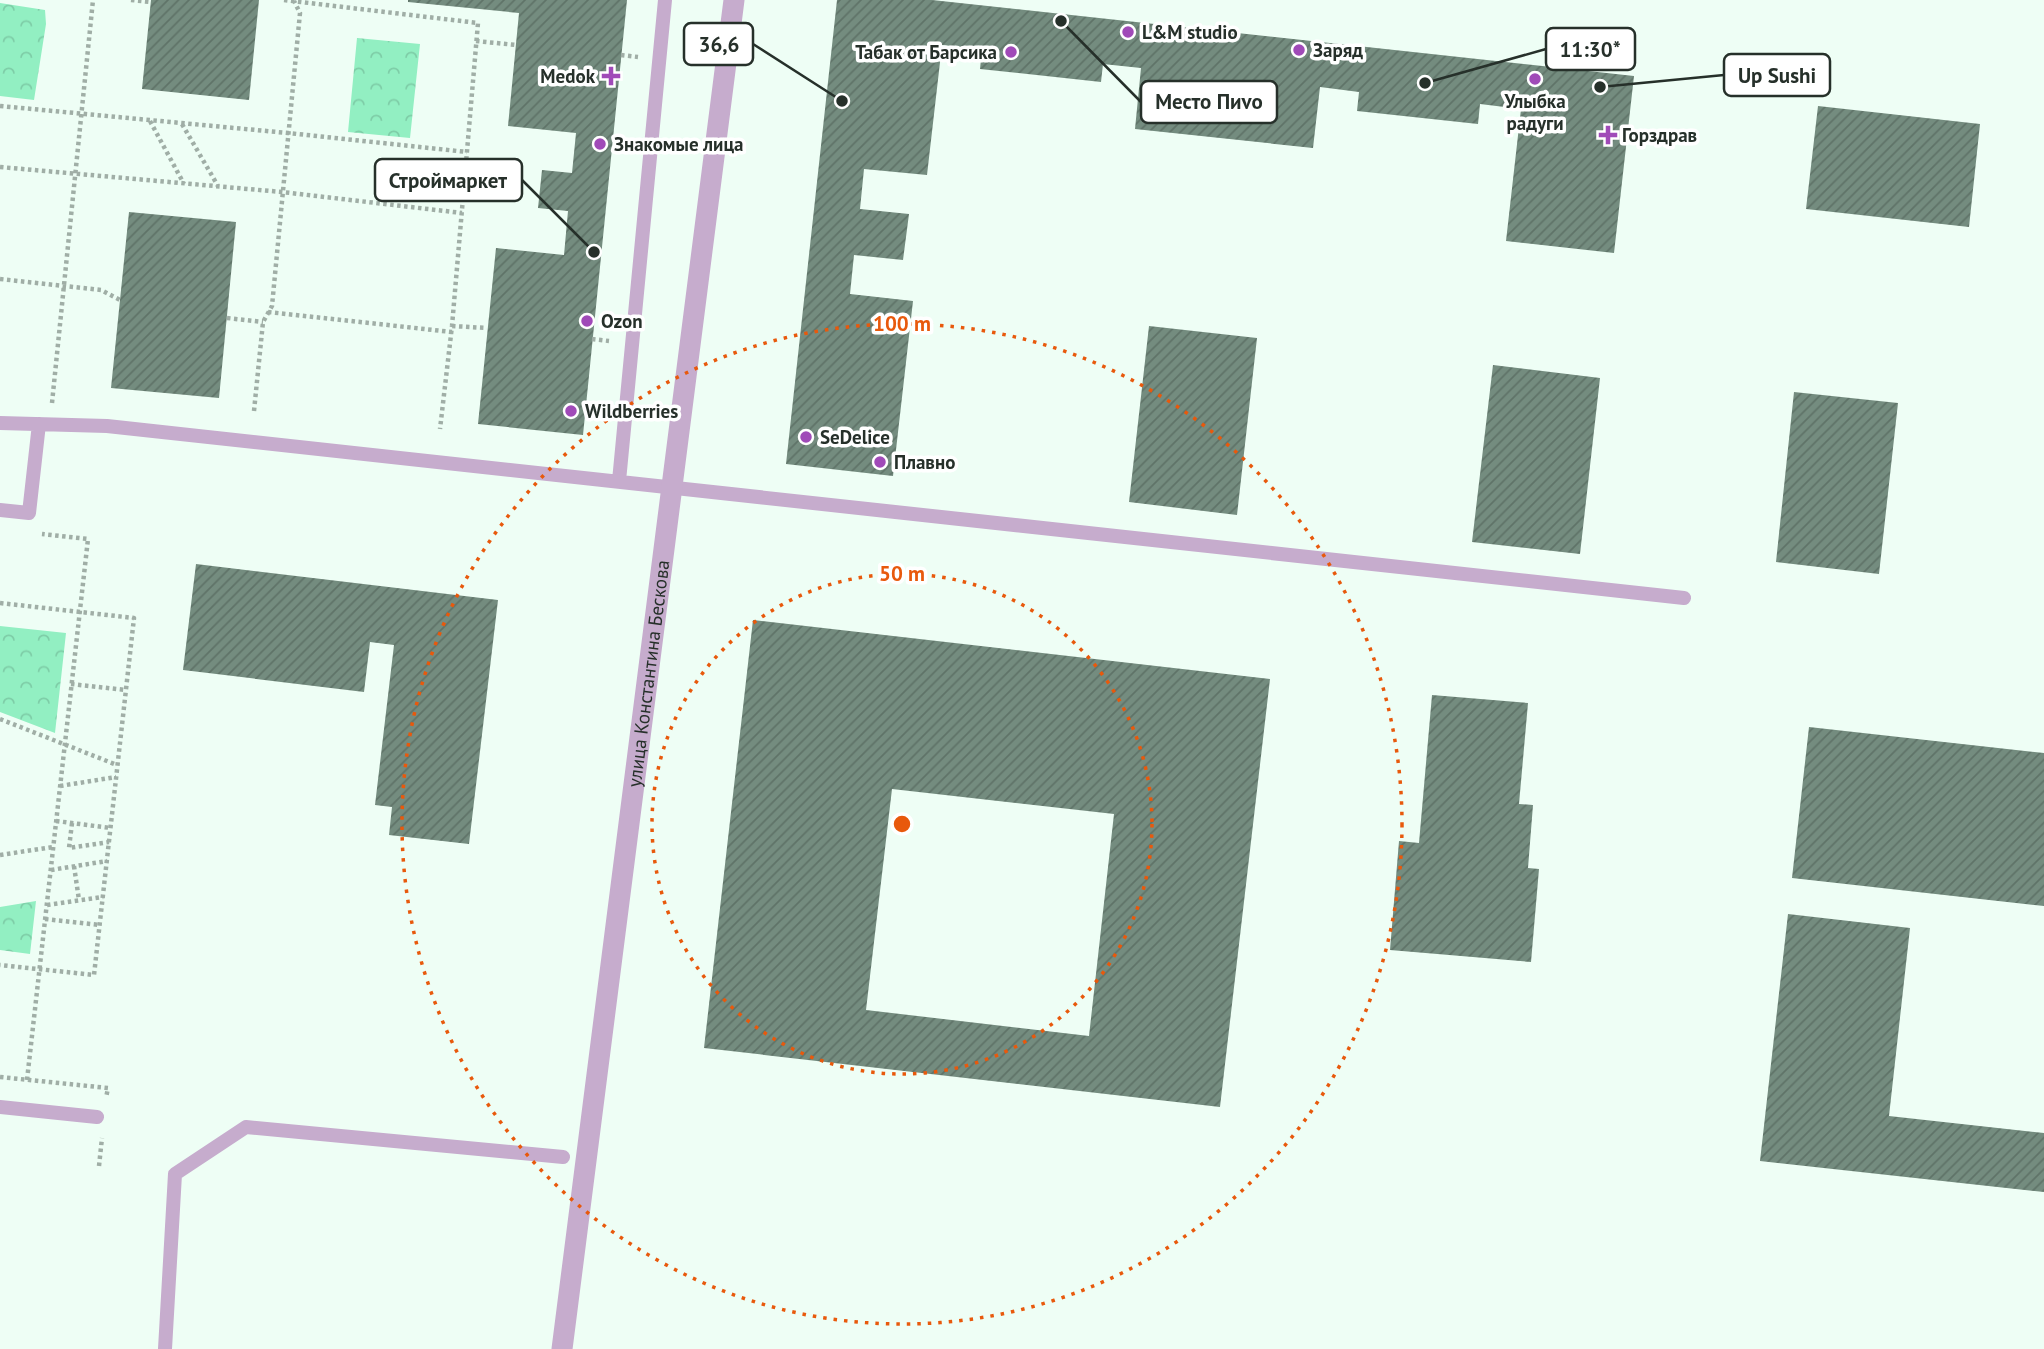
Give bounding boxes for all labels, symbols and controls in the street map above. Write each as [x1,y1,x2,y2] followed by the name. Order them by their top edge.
[1142,20,1238,44] place label: L&M studio
[684,23,753,65] callout: 36,6
[1120,24,1136,40] marker: L&M studio
[1546,28,1635,70] callout: 11:30*
[698,31,740,58] text: 36,6
[1559,36,1621,63] text: 11:30*
[1313,38,1363,62] place label: Заряд
[855,40,997,64] place label: Табак от Барсика
[1291,42,1307,58] marker: Заряд
[1003,44,1019,60] marker: Табак от Барсика
[1724,54,1830,96] callout: Up Sushi
[1738,62,1816,89] text: Up Sushi
[540,64,596,88] place label: Medok
[601,66,621,86] marker: Medok
[1527,71,1543,87] marker: Улыбка радуги
[1141,81,1277,123] callout: Место Пиvо
[1155,88,1263,115] text: Место Пиvо
[1503,89,1566,135] place label: Улыбка радуги
[1622,123,1697,147] place label: Горздрав
[1600,127,1616,143] marker: Горздрав
[614,132,744,156] place label: Знакомые лица
[592,136,608,152] marker: Знакомые лица
[375,159,522,201] callout: Строймаркет
[389,167,507,194] text: Строймаркет
[601,309,643,333] place label: Ozon
[873,310,931,337] text: 100 m
[579,313,595,329] marker: Ozon
[585,399,678,423] place label: Wildberries
[563,403,579,419] marker: Wildberries
[820,425,890,449] place label: SeDelice
[798,429,814,445] marker: SeDelice
[894,450,955,474] place label: Плавно
[872,454,888,470] marker: Плавно
[622,558,675,789] street label: улица Константина Бескова
[879,560,925,587] text: 50 m
[890,812,914,836] centre of rings

